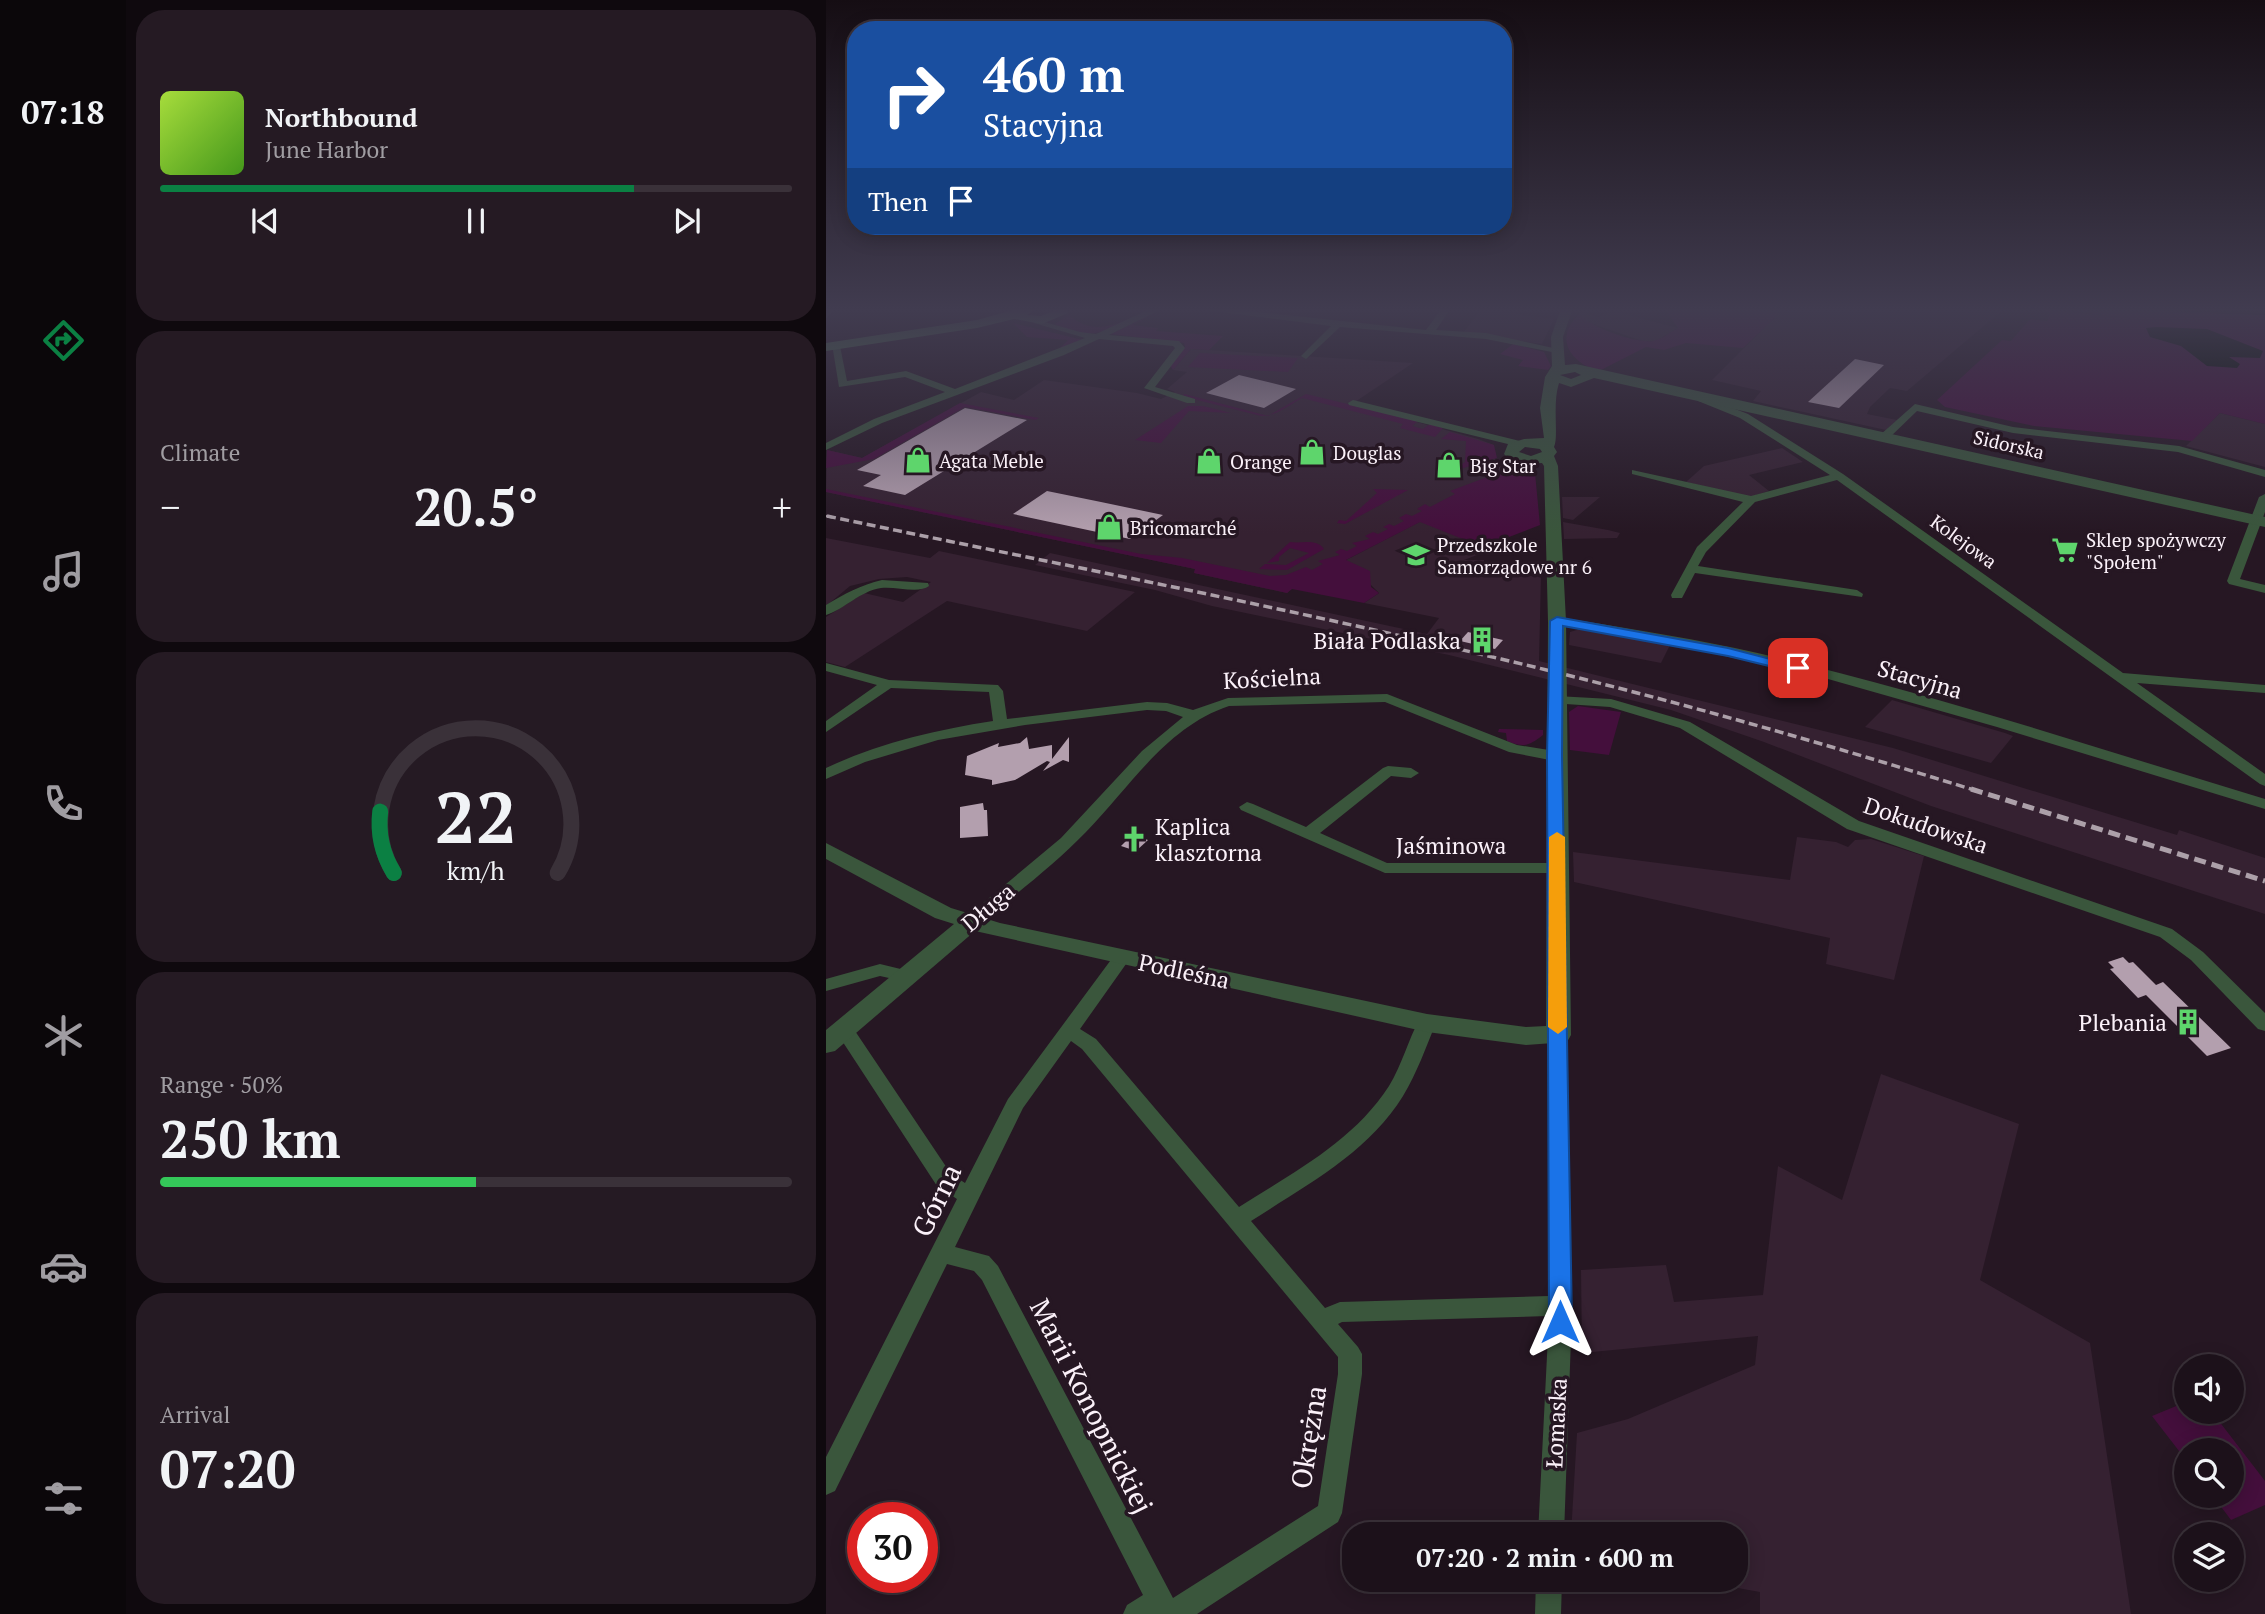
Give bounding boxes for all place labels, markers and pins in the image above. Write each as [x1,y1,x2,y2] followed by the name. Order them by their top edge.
[1297,437,1327,467] shop icon: Douglas
[1333,440,1401,465] place label: Douglas
[903,445,933,475] shop icon: Agata Meble
[1194,446,1224,476] shop icon: Orange
[939,448,1044,473] place label: Agata Meble
[1230,449,1292,474] place label: Orange
[1434,450,1464,480] shop icon: Big Star
[1470,453,1537,478] place label: Big Star
[1094,512,1124,542] shop icon: Bricomarché
[1130,515,1237,540] place label: Bricomarché
[2086,527,2226,574] place label: Sklep spożywczy "Społem"
[1437,532,1592,579] place label: Przedszkole Samorządowe nr 6
[2050,535,2080,565] supermarket icon: Sklep spożywczy "Społem"
[1401,540,1431,570] school or university icon: Przedszkole Samorządowe nr 6
[1313,625,1461,656] place label: Biała Podlaska
[1467,625,1497,655] building icon: Biała Podlaska
[1768,638,1828,698] pin
[1155,811,1262,868] place label: Kaplica klasztorna
[1119,824,1149,854] church icon: Kaplica klasztorna
[2078,1007,2167,1038] place label: Plebania
[2173,1007,2203,1037] building icon: Plebania

